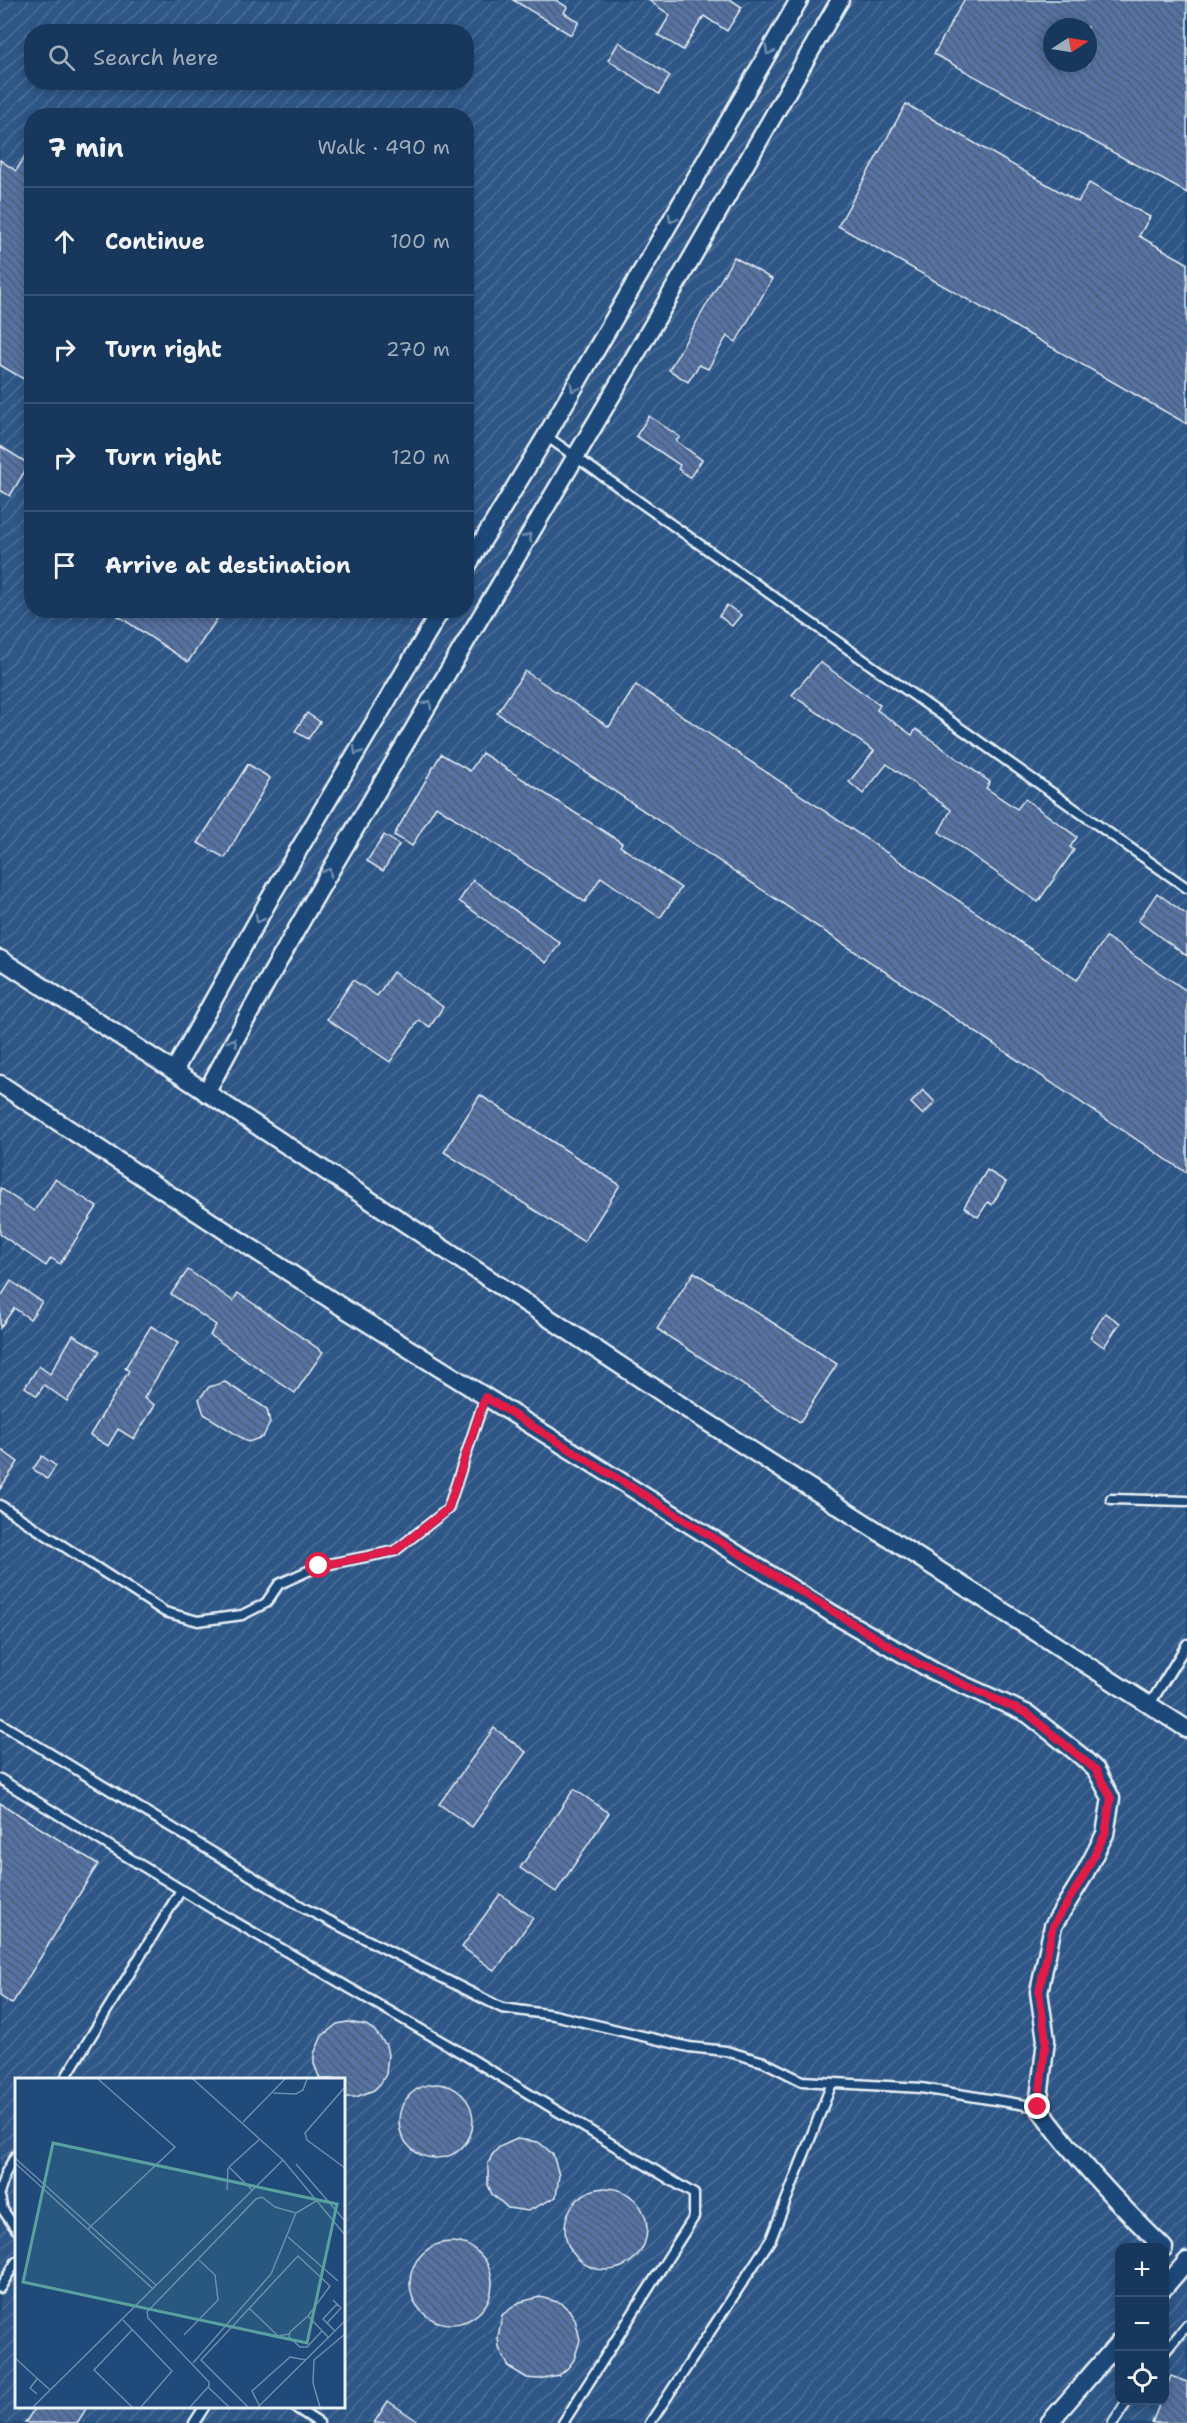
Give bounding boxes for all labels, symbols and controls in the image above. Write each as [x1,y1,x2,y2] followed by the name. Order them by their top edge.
[1043,18,1097,72] north arrow
[24,24,474,90] search box
[45,41,78,74] icon: search
[93,43,219,72] text: Search here
[765,45,777,55] one-way arrow
[48,130,124,165] text: 7 min
[318,134,450,160] text: Walk · 490 m
[667,213,679,223] one-way arrow
[48,225,81,258] icon: ahead
[105,227,205,256] text: Continue
[390,228,450,254] text: 100 m
[48,333,81,366] icon: right
[105,335,222,364] text: Turn right
[386,336,450,362] text: 270 m
[570,382,581,392] one-way arrow
[48,441,81,474] icon: right
[105,443,222,472] text: Turn right
[391,444,450,470] text: 120 m
[521,533,533,543] one-way arrow
[48,549,81,582] icon: arrive
[105,551,351,580] text: Arrive at destination
[421,700,432,710] one-way arrow
[352,745,364,755] one-way arrow
[321,867,333,878] one-way arrow
[255,913,266,923] one-way arrow
[226,1037,238,1048] one-way arrow
[305,1552,331,1578] route start
[15,2078,345,2408] inset map
[1024,2093,1050,2119] route end
[1115,2243,1169,2405] map controls
[1115,2243,1169,2297] button: +
[1115,2297,1169,2351] button: −
[1115,2351,1169,2405] button: locate

